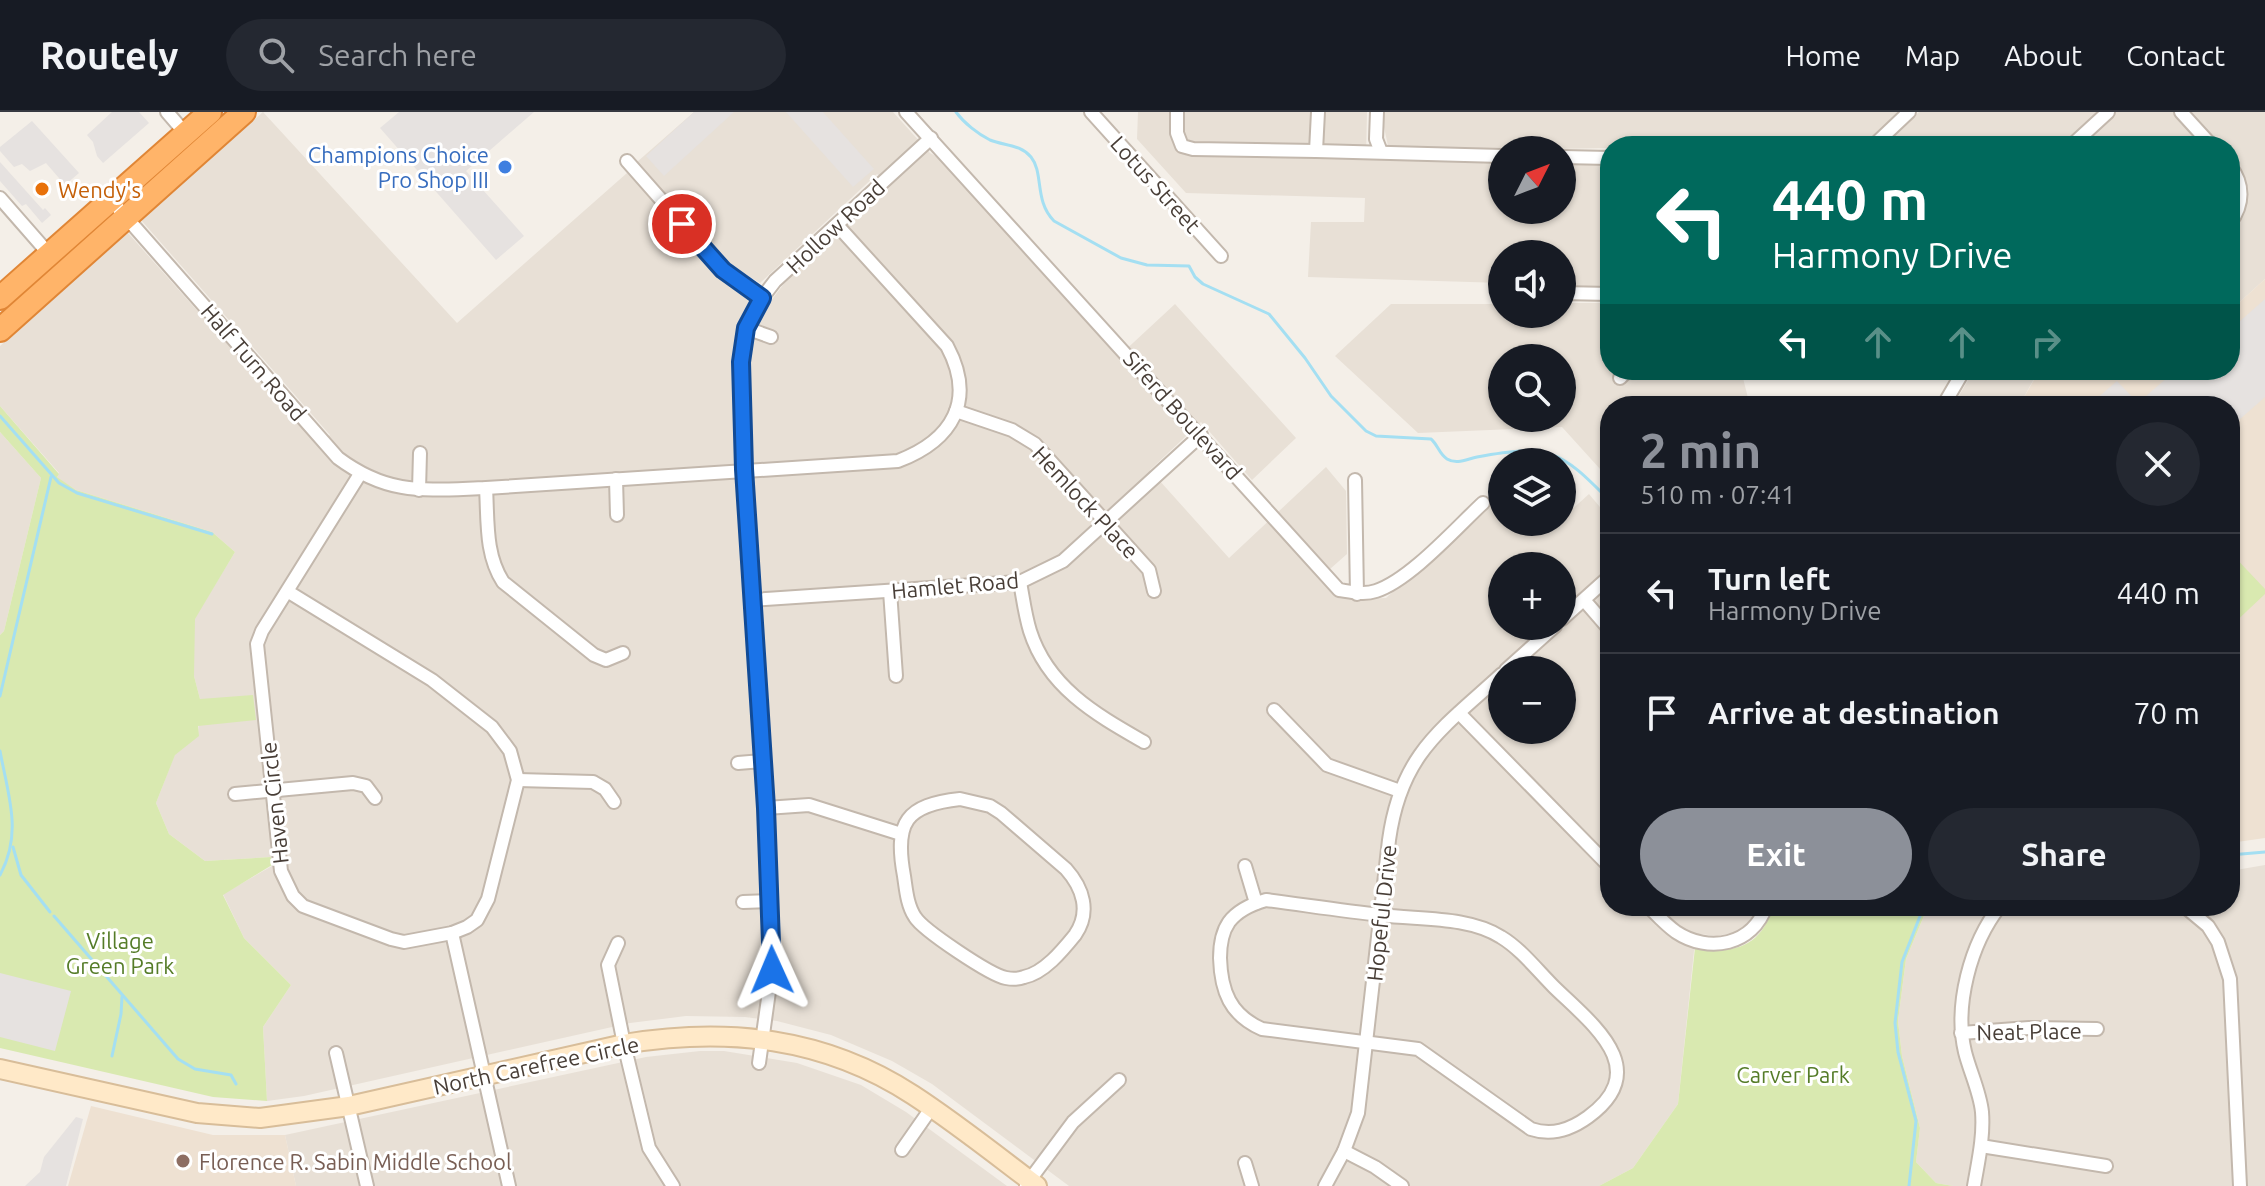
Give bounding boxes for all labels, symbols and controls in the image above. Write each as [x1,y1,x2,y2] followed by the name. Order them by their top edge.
[226,19,786,91] search box
[254,33,298,77] icon: search
[40,34,178,76] text: Routely
[318,38,477,72] text: Search here
[1786,40,1861,71] text: Home
[1905,40,1960,71] text: Map
[2004,40,2082,71] text: About
[2126,40,2225,71] text: Contact
[1106,131,1206,238] street label: Lotus Street
[1488,136,1576,224] north arrow
[1488,136,1576,744] map controls
[308,142,489,192] place label: Champions Choice Pro Shop III
[496,158,514,176] marker: Champions Choice Pro Shop III
[1640,168,1744,272] icon: left
[1772,168,1928,231] text: 440 m
[781,174,889,278] street label: Hollow Road
[58,177,141,202] place label: Wendy's
[33,180,51,198] marker: Wendy's
[648,190,716,258] pin
[660,202,704,246] icon: arrive
[1772,234,2012,275] text: Harmony Drive
[1488,240,1576,328] button: sound
[196,298,312,426] street label: Half Turn Road
[1772,320,1816,364] icon: left
[1856,320,1900,364] icon: ahead
[1940,320,1984,364] icon: ahead
[2024,320,2068,364] icon: right
[1488,344,1576,432] button: search
[1119,346,1247,484] street label: Siferd Boulevard
[2116,422,2200,506] button: close
[1640,423,1761,477] text: 2 min
[1028,441,1144,563] street label: Hemlock Place
[1488,448,1576,536] button: layers
[1640,480,1796,509] text: 510 m · 07:41
[1488,552,1576,640] button: +
[1708,562,1830,596] text: Turn left
[890,567,1020,603] street label: Hamlet Road
[1640,571,1684,615] icon: left
[2116,576,2200,610] text: 440 m
[1708,596,1882,625] text: Harmony Drive
[1488,656,1576,744] button: −
[1640,691,1684,735] icon: arrive
[1708,696,2000,730] text: Arrive at destination
[2133,696,2200,730] text: 70 m
[255,741,293,865] street label: Haven Circle
[1640,808,1912,900] button: Exit
[1928,808,2200,900] button: Share
[1361,844,1401,982] street label: Hopeful Drive
[66,928,174,978] park label: Village Green Park
[730,928,814,1012] position arrow
[1976,1018,2082,1044] street label: Neat Place
[431,1031,641,1099] street label: North Carefree Circle
[1736,1062,1850,1087] park label: Carver Park
[199,1149,512,1174] place label: Florence R. Sabin Middle School
[174,1152,192,1170] marker: Florence R. Sabin Middle School

